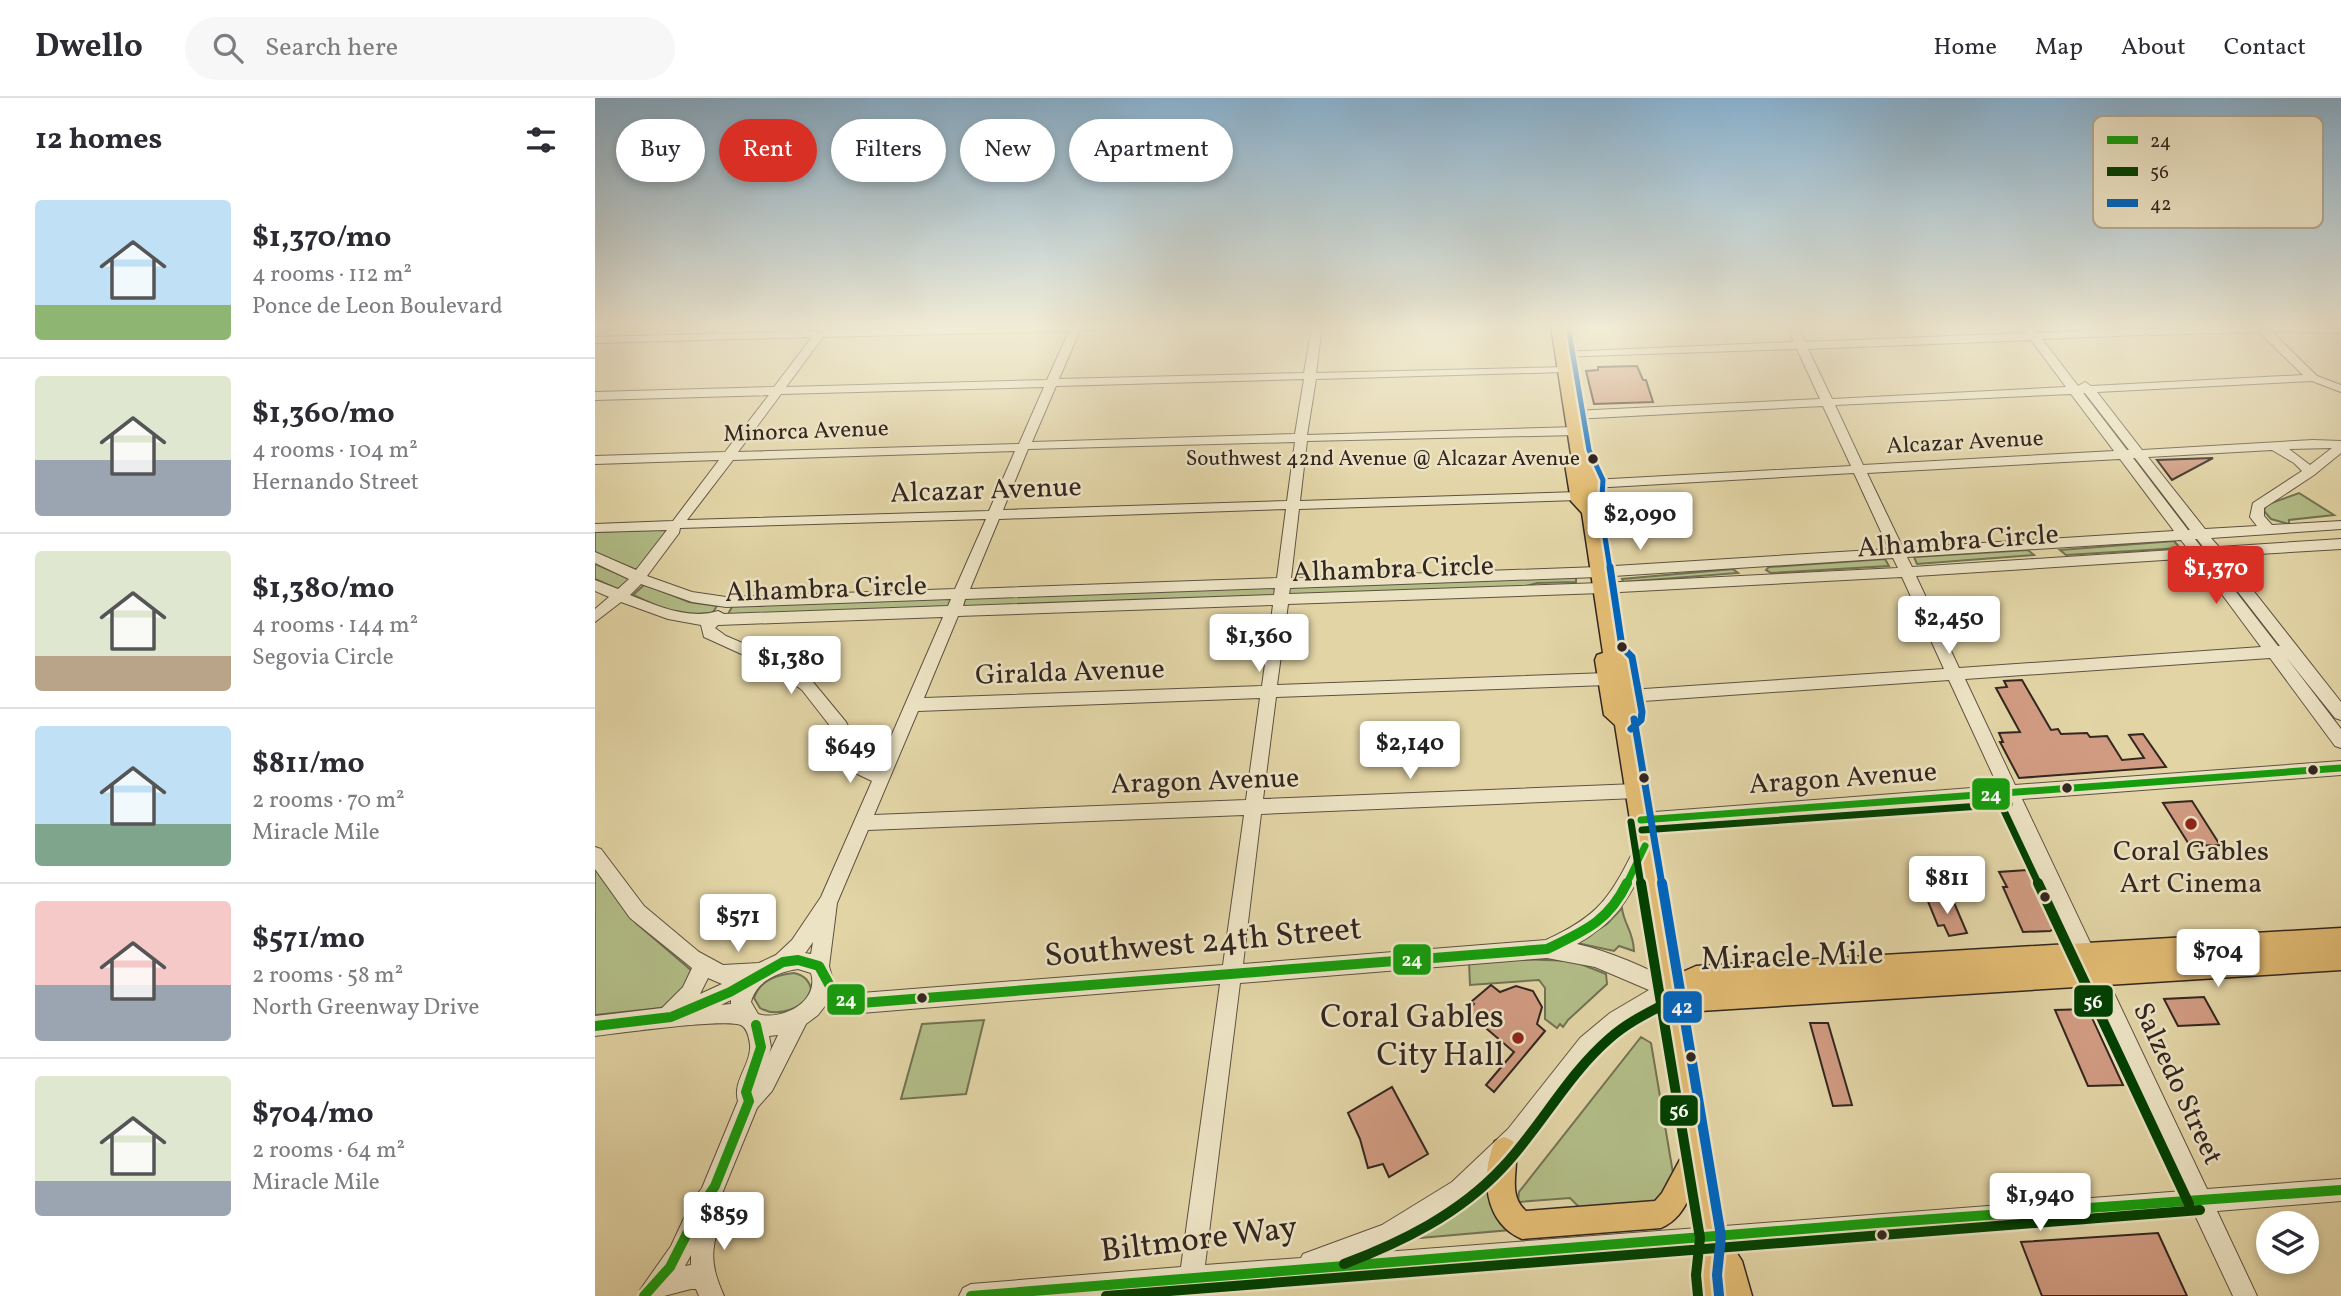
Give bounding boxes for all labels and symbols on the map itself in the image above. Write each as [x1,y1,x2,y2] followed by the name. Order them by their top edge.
[2093,116,2323,228] legend
[2150,129,2171,155] text: 24
[2150,160,2169,186] text: 56
[2150,192,2172,218] text: 42
[723,413,889,451] street label: Minorca Avenue
[1886,423,2044,463] street label: Alcazar Avenue
[1186,445,1580,474] place label: Southwest 42nd Avenue @ Alcazar Avenue
[1586,452,1600,466] marker: Southwest 42nd Avenue @ Alcazar Avenue
[890,468,1082,514] street label: Alcazar Avenue
[1583,492,1697,552] pin: $2,090
[1856,516,2060,568] street label: Alhambra Circle
[2159,546,2273,606] pin: $1,370
[1291,547,1495,593] street label: Alhambra Circle
[724,567,928,613] street label: Alhambra Circle
[1892,596,2006,656] pin: $2,450
[1202,614,1316,674] pin: $1,360
[734,636,848,696] pin: $1,380
[1615,640,1629,654] unlabelled marker
[974,650,1166,696] street label: Giralda Avenue
[1353,722,1467,781] pin: $2,140
[809,726,891,785] pin: $649
[1748,753,1938,805] street label: Aragon Avenue
[1110,759,1300,805] street label: Aragon Avenue
[2306,763,2320,777] unlabelled marker
[1637,771,1651,785] unlabelled marker
[1971,777,2011,811] line badge: 24
[2060,781,2074,795] unlabelled marker
[1980,783,2002,809] text: 24
[2183,816,2199,832] marker: Coral Gables Art Cinema
[2113,833,2269,904] place label: Coral Gables Art Cinema
[1906,856,1988,916] pin: $811
[2038,890,2052,904] unlabelled marker
[697,894,779,954] pin: $571
[1042,907,1364,981] street label: Southwest 24th Street
[2177,930,2259,989] pin: $704
[1700,932,1884,984] street label: Miracle Mile
[1392,943,1432,976] line badge: 24
[1401,948,1423,974] text: 24
[826,983,866,1016] line badge: 24
[2073,984,2114,1018] line badge: 56
[835,988,857,1014] text: 24
[1662,990,1703,1024] line badge: 42
[2083,990,2103,1016] text: 56
[915,991,929,1005] unlabelled marker
[1671,995,1693,1021] text: 42
[1320,996,1504,1080] place label: Coral Gables City Hall
[2122,997,2232,1171] street label: Salzedo Street
[1510,1030,1526,1046] marker: Coral Gables City Hall
[1684,1050,1698,1064] unlabelled marker
[1659,1094,1699,1127] line badge: 56
[1669,1099,1689,1125] text: 56
[1983,1174,2097,1233] pin: $1,940
[683,1192,765,1252] pin: $859
[1098,1206,1300,1276] street label: Biltmore Way
[1875,1228,1889,1242] unlabelled marker

